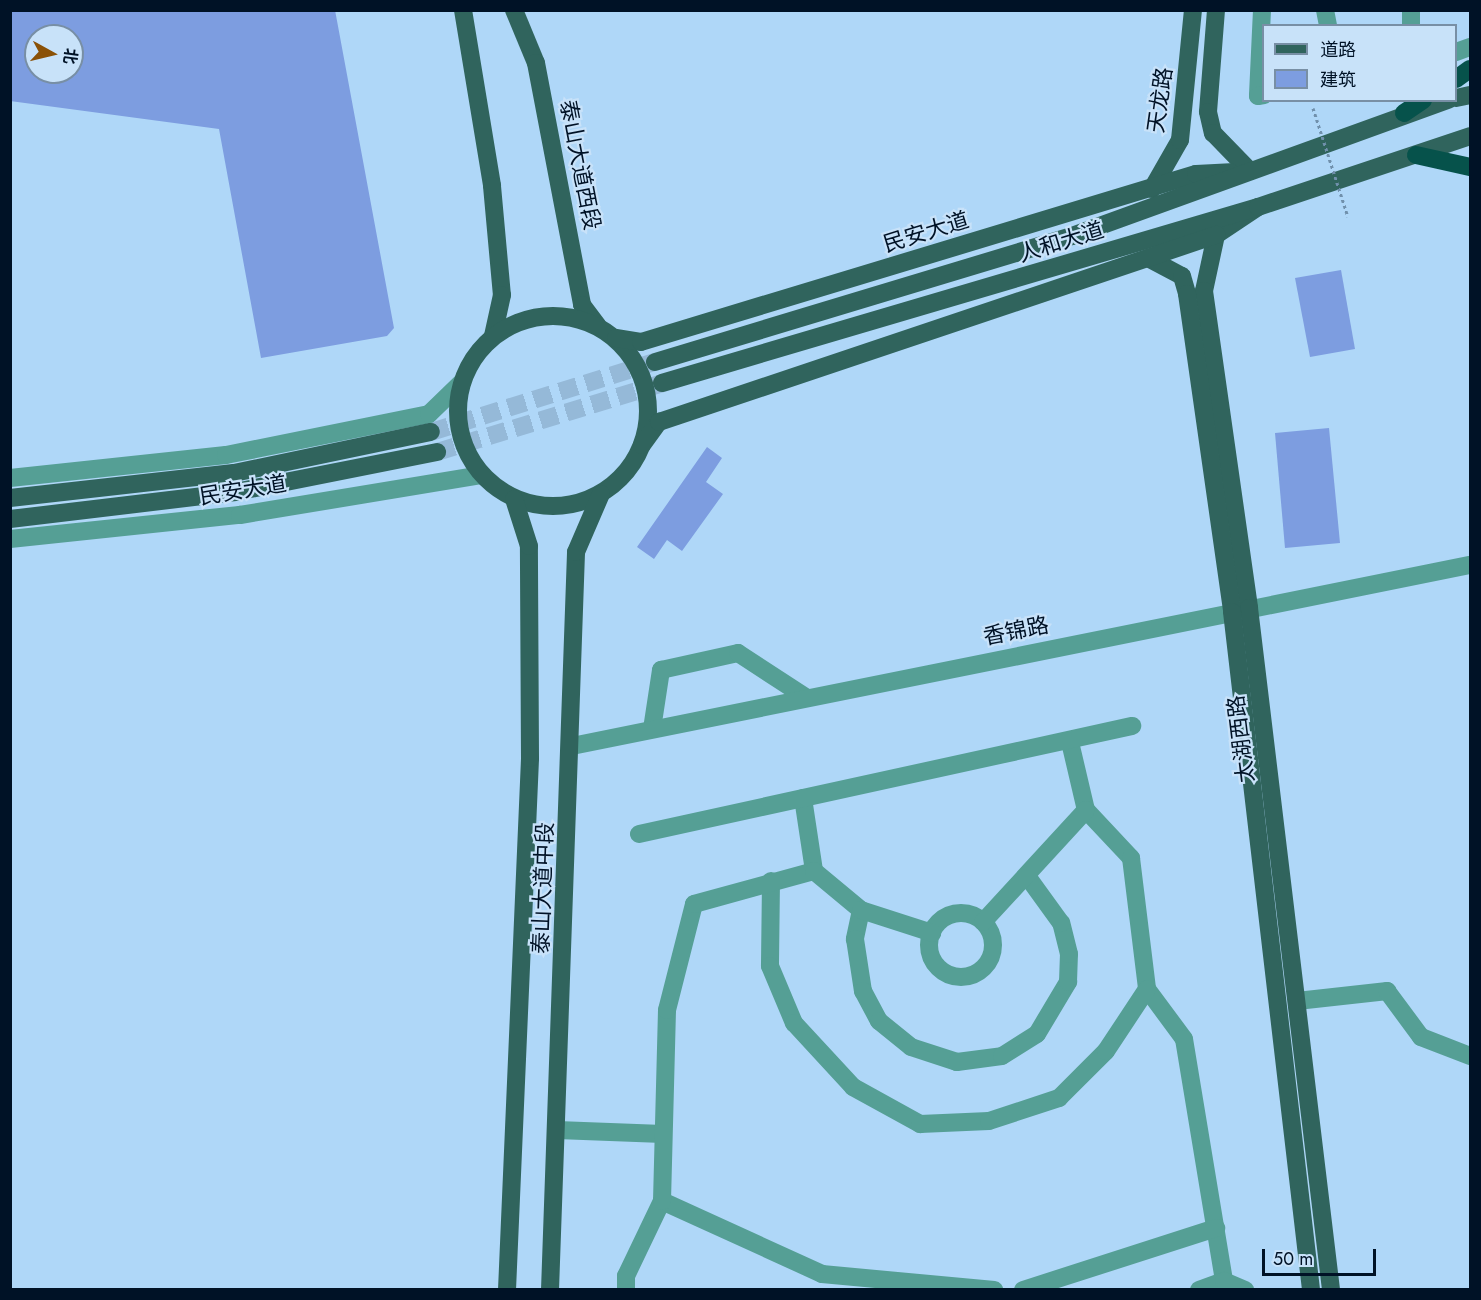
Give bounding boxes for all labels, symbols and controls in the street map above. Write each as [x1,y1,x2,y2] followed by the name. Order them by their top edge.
[24,24,84,84] north arrow
[1262,24,1457,102] legend
[1320,37,1356,63] text: 道路
[58,47,83,66] text: 北
[1142,65,1178,135] street label: 天龙路
[1320,67,1356,93] text: 建筑
[554,98,606,232] street label: 泰山大道西段
[880,207,972,257] street label: 民安大道
[1015,217,1107,267] street label: 人和大道
[197,470,289,510] street label: 民安大道
[981,612,1051,650] street label: 香锦路
[1223,694,1259,784] street label: 太湖西路
[528,822,558,954] street label: 泰山大道中段
[1265,1237,1379,1275] scale bar
[1273,1246,1313,1272] text: 50 m

